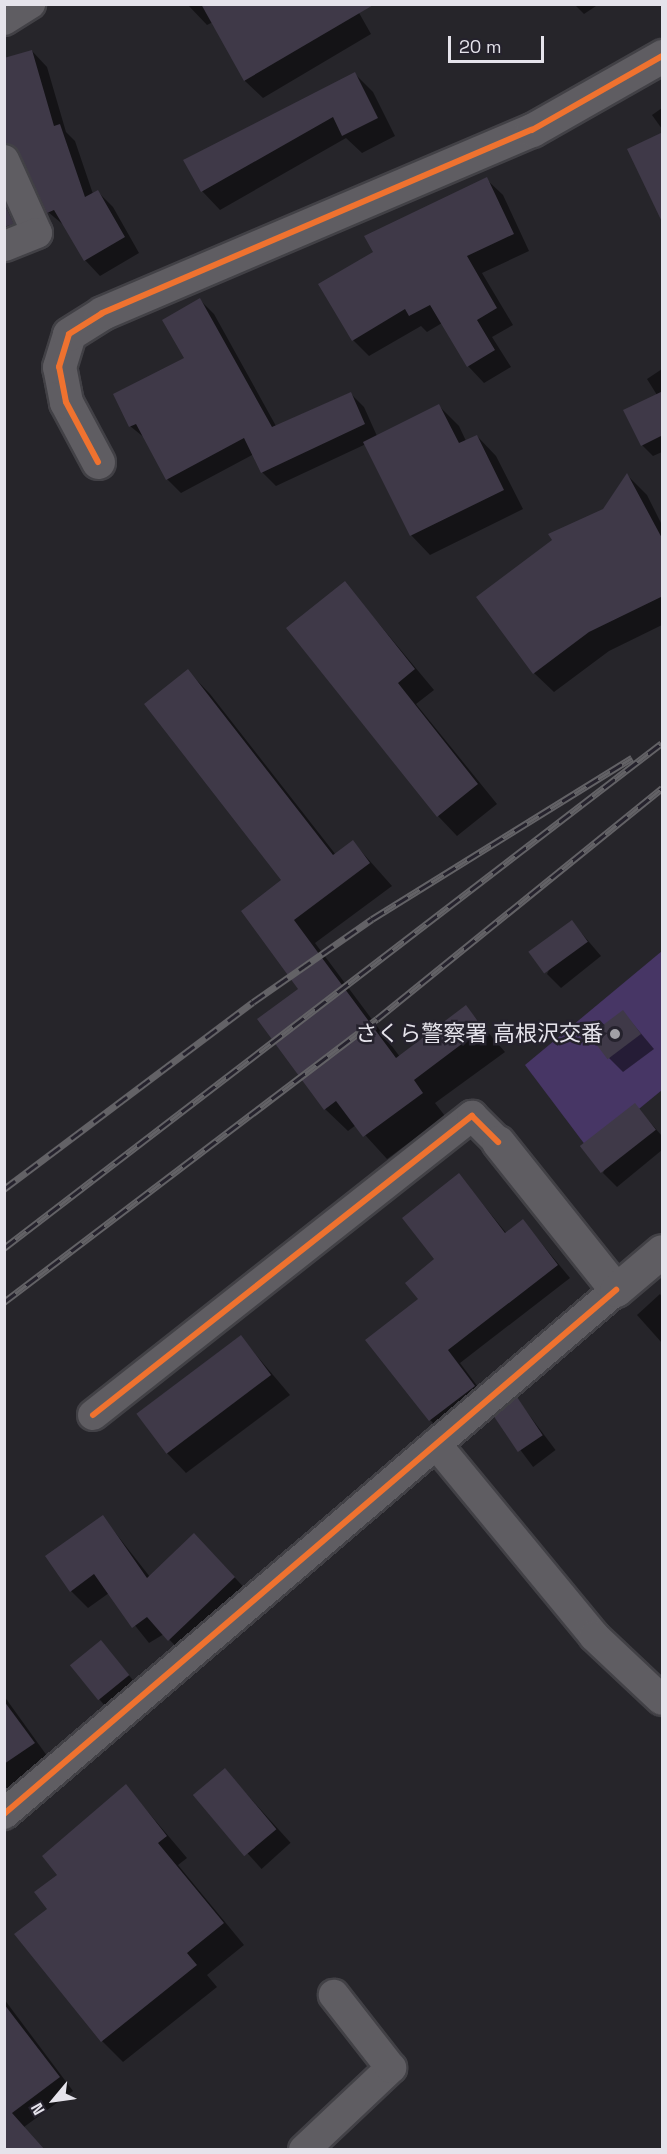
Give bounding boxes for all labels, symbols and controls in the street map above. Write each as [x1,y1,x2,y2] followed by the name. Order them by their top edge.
[451,24,547,62] scale bar
[459,35,502,58] text: 20 m
[355,1021,603,1047] place label: さくら警察署 高根沢交番
[608,1027,622,1041] marker: さくら警察署 高根沢交番
[24,2070,84,2130] north arrow
[26,2099,50,2119] text: N

